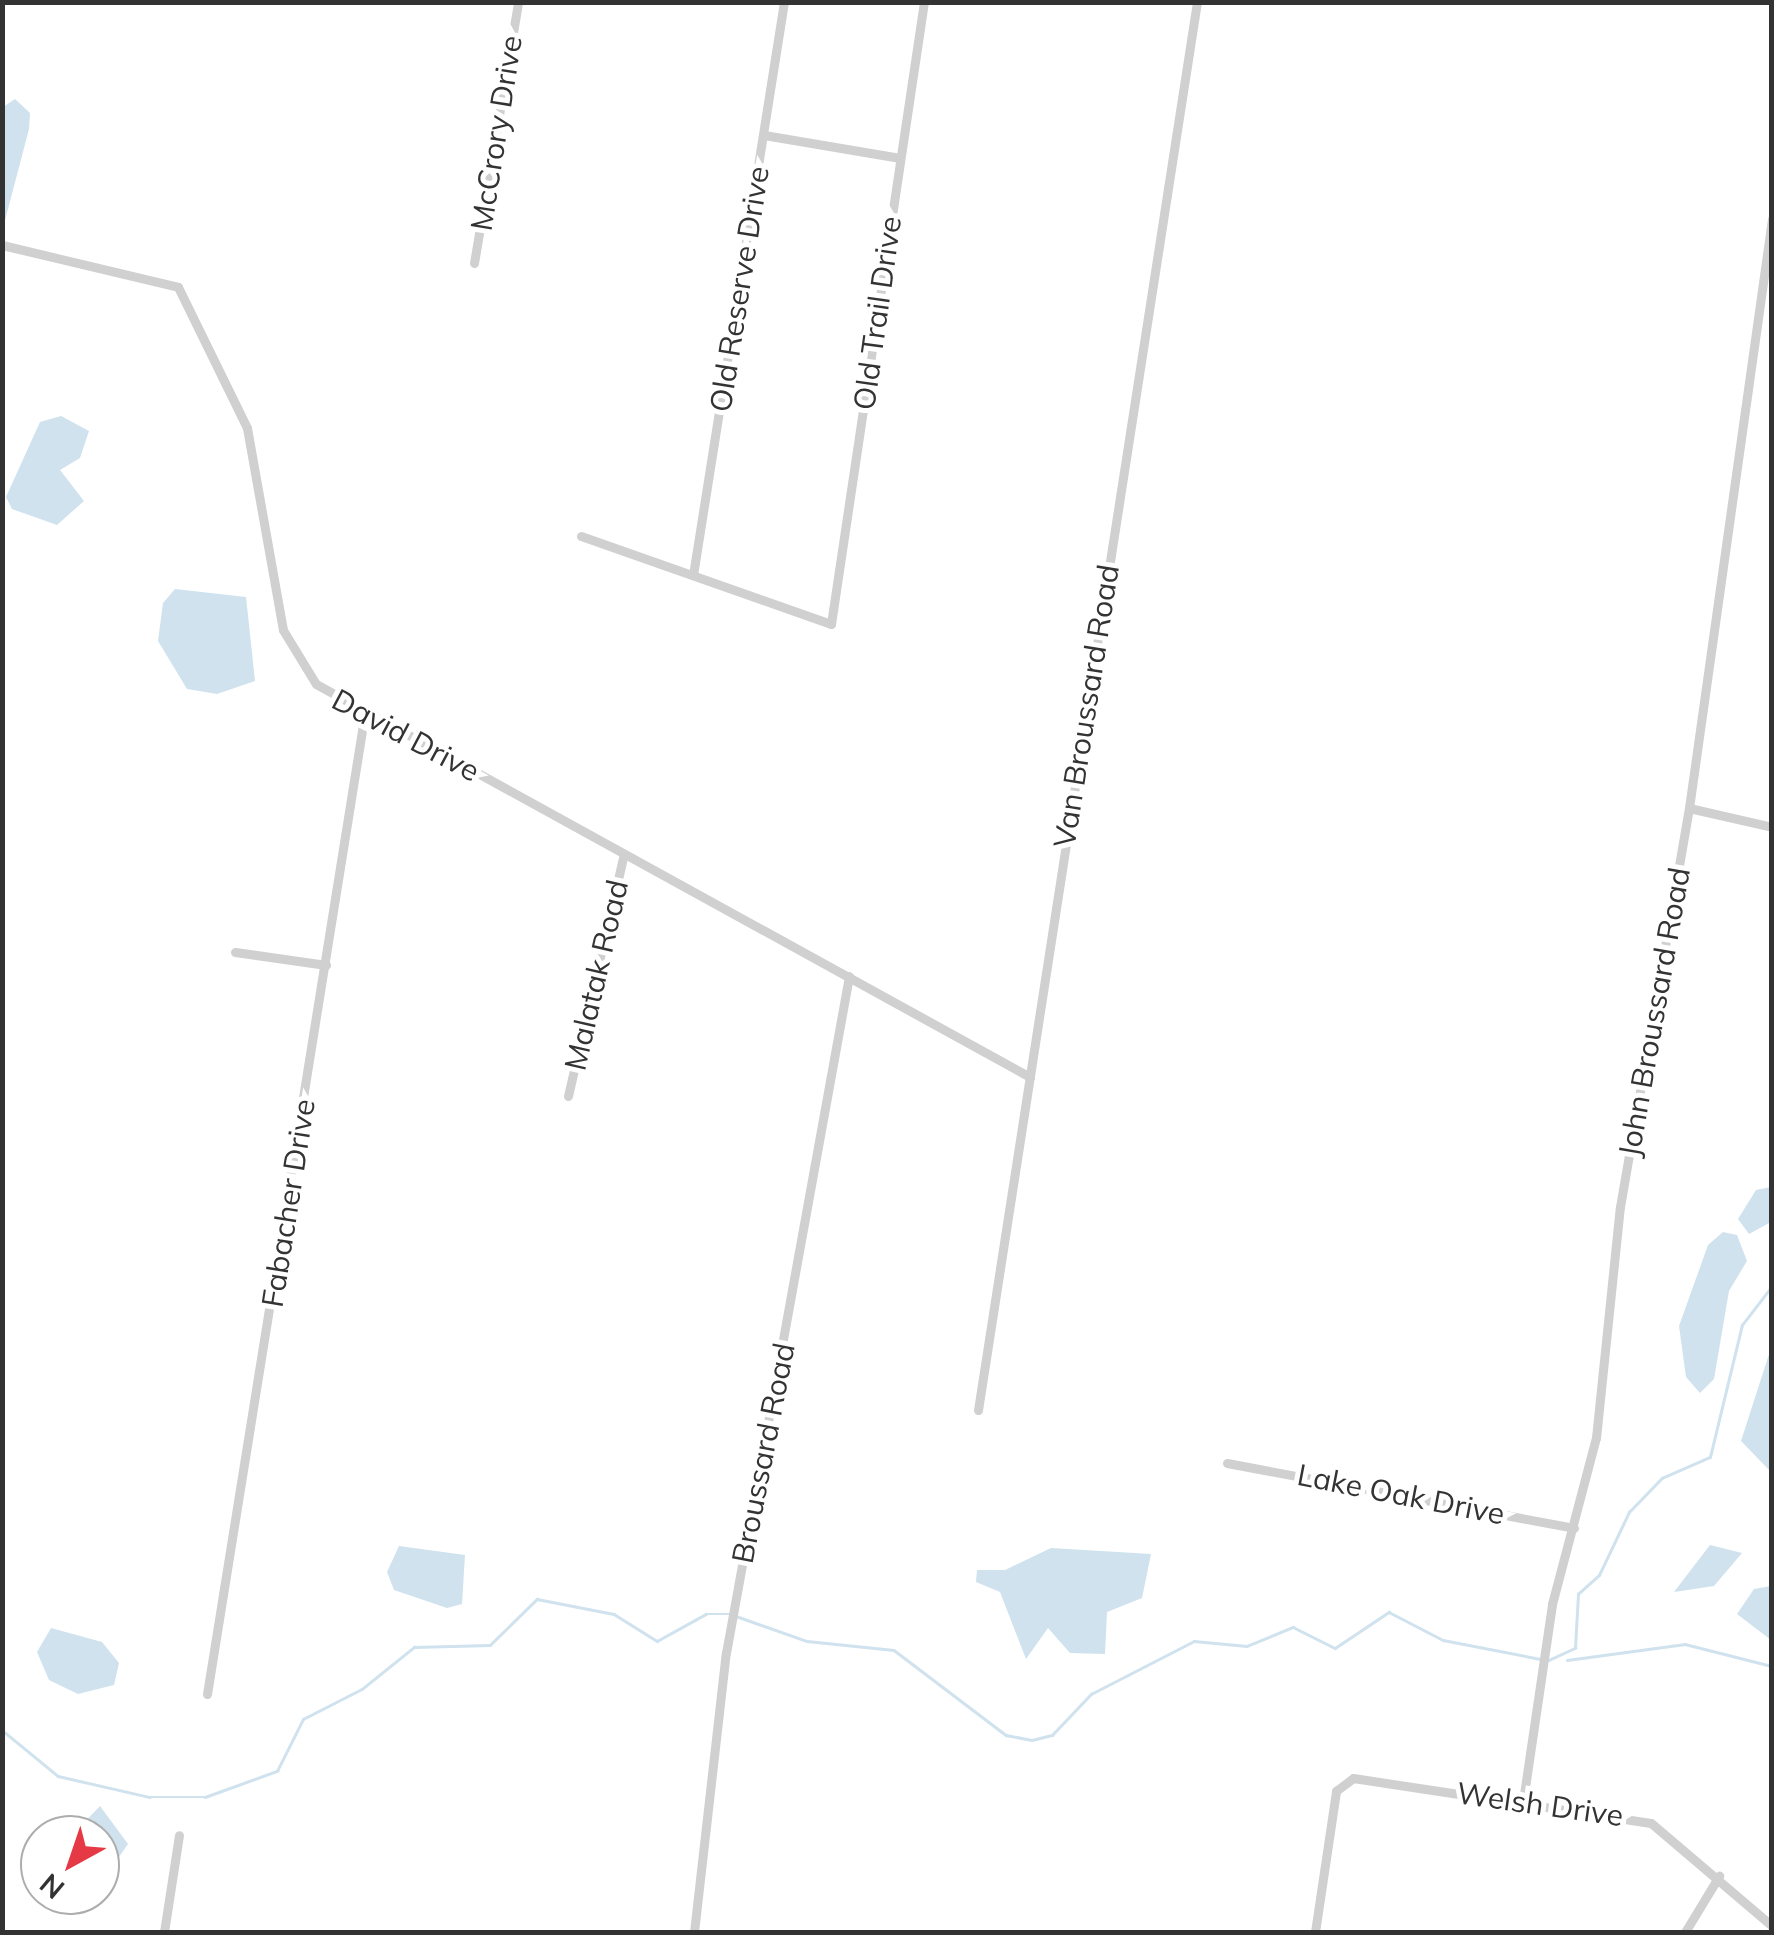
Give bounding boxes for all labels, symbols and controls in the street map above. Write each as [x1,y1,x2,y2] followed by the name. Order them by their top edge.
[463,33,529,233] street label: McCrory Drive
[702,164,776,414] street label: Old Reserve Drive
[846,214,908,412] street label: Old Trail Drive
[1046,562,1126,850] street label: Van Broussard Road
[326,681,486,789] street label: David Drive
[1611,864,1697,1160] street label: John Broussard Road
[557,876,635,1074] street label: Malatak Road
[254,1096,322,1310] street label: Fabacher Drive
[724,1340,802,1566] street label: Broussard Road
[1294,1456,1508,1532] street label: Lake Oak Drive
[1454,1774,1626,1834] street label: Welsh Drive
[20,1815,120,1915] north arrow
[32,1867,71,1907] text: N

